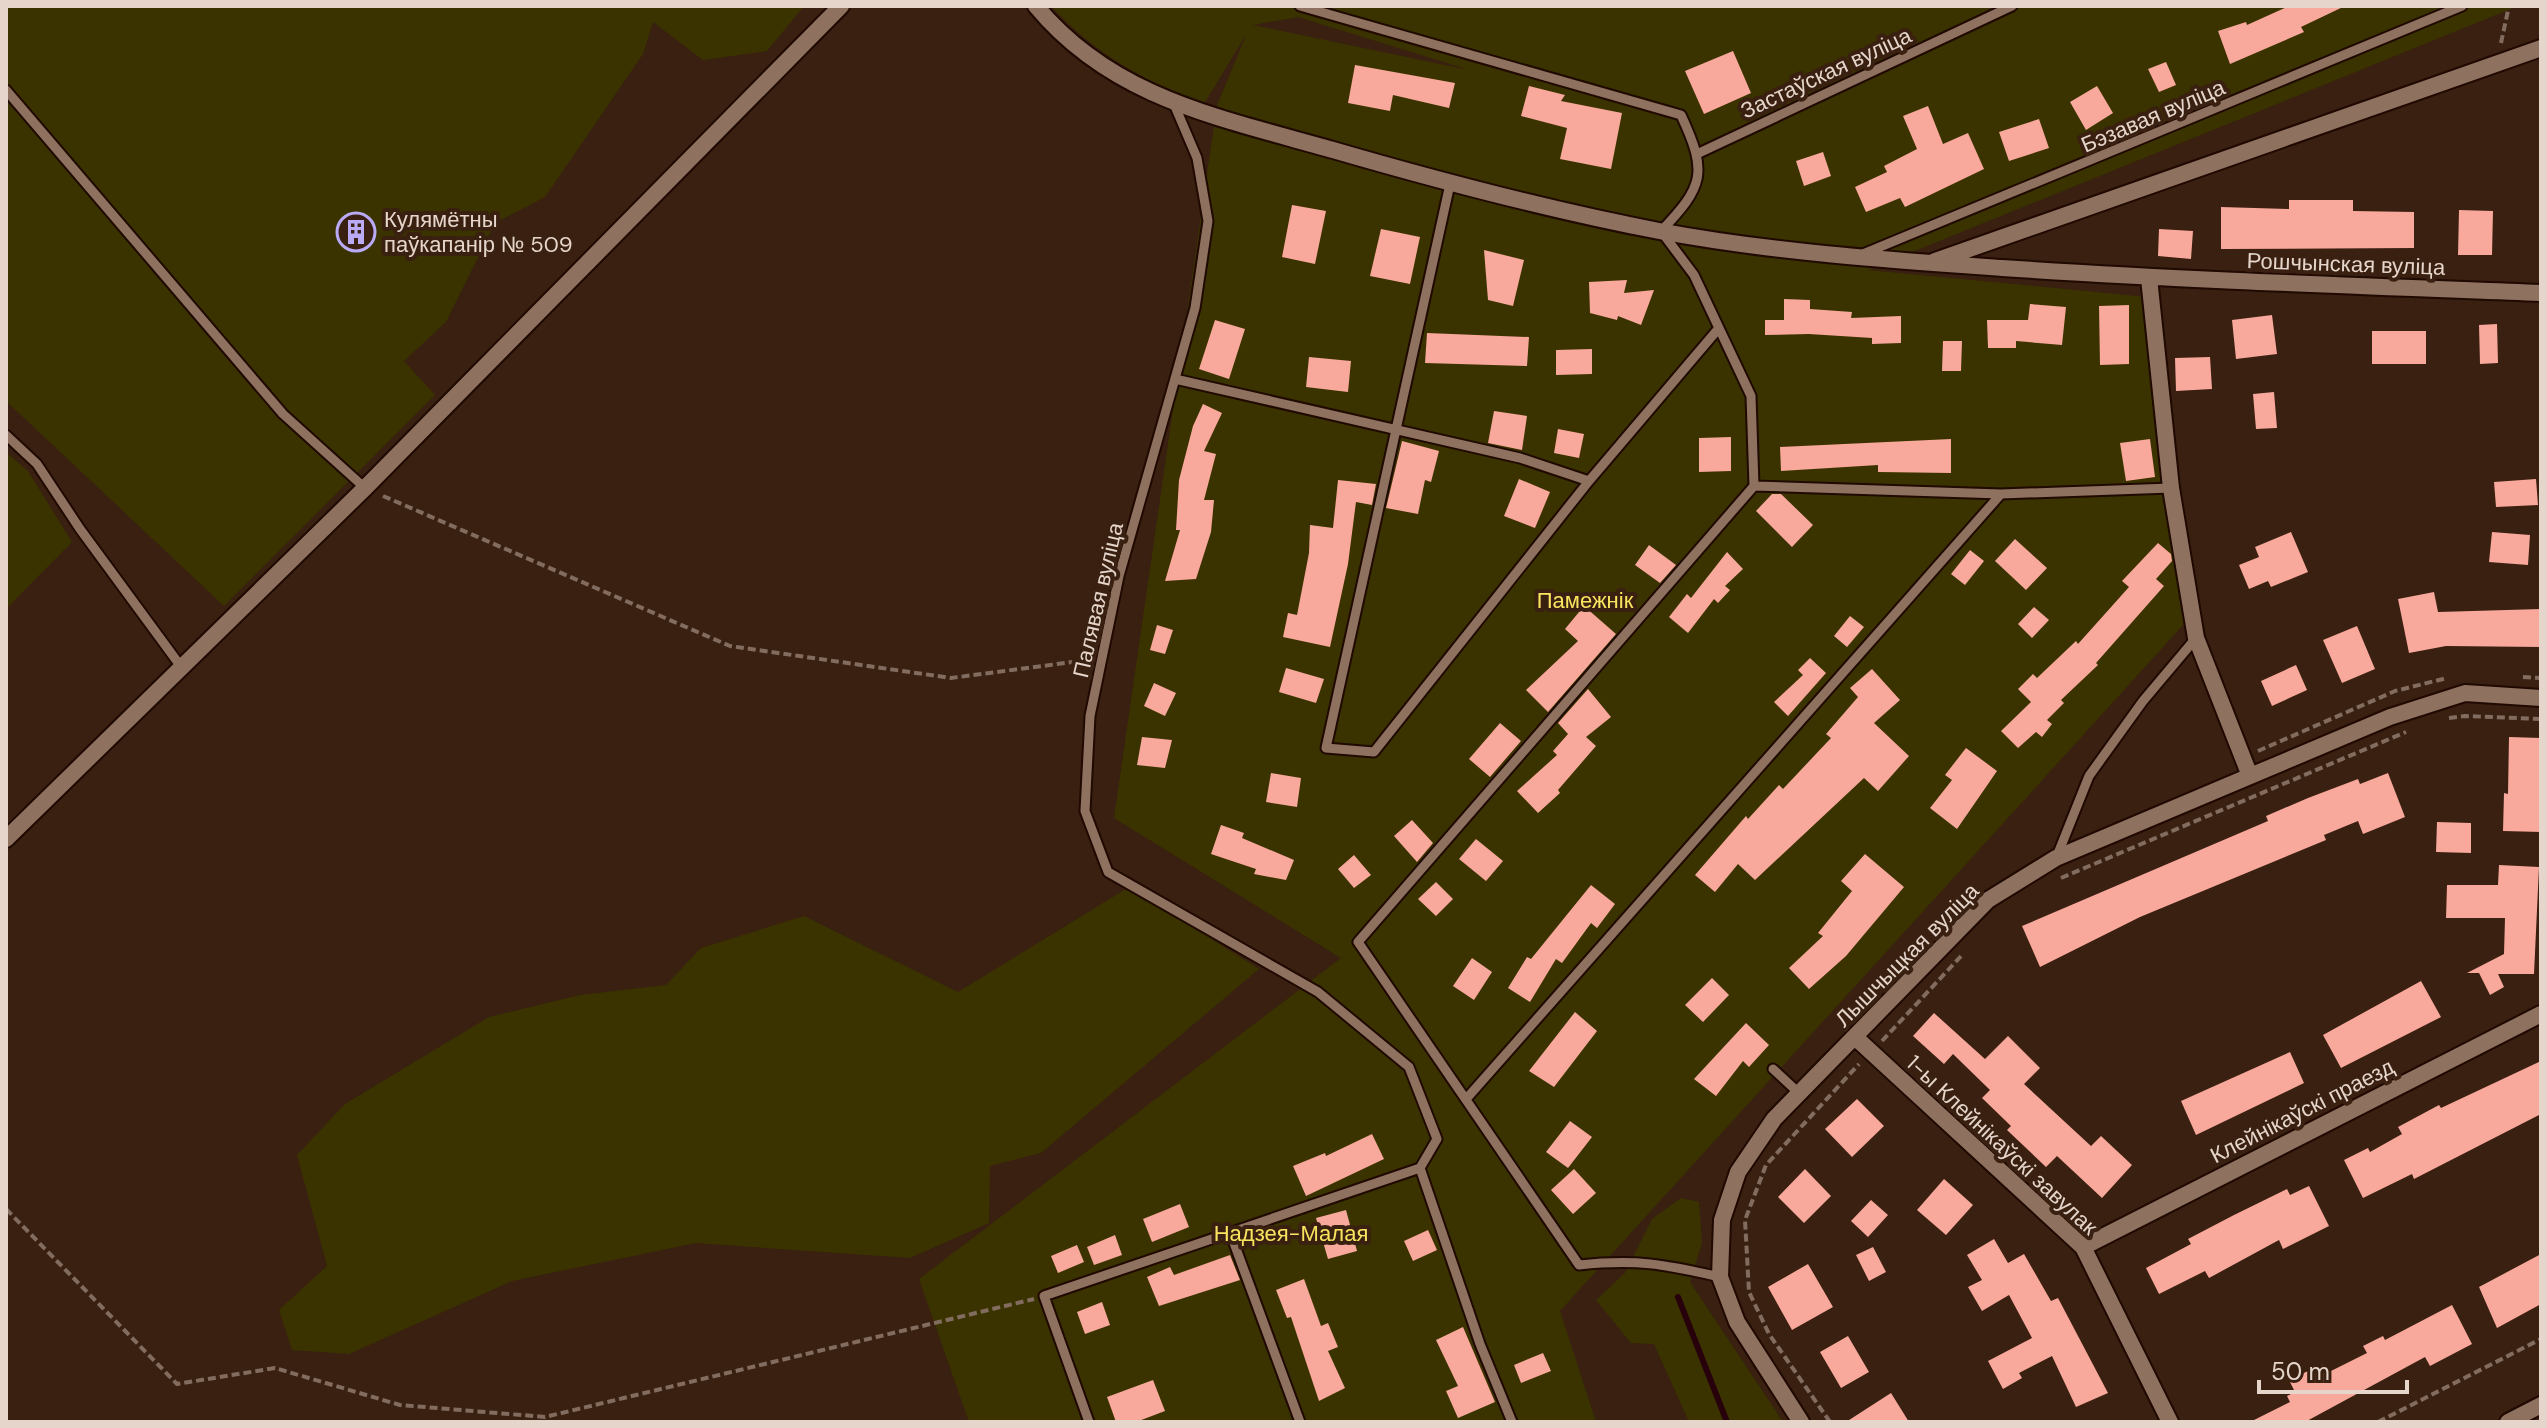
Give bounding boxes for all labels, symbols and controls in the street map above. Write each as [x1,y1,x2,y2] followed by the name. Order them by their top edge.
[1736,20,1917,125] street label: Застаўская вуліца
[2077,72,2230,159] street label: Бэзавая вуліца
[384,205,573,259] place label: Кулямётны паўкапанір № 509
[335,211,377,253] building icon: Кулямётны паўкапанір № 509
[2246,246,2446,282] street label: Рошчынская вуліца
[1066,519,1130,680] street label: Палявая вуліца
[1537,586,1634,615] park label: Памежнік
[1829,876,1986,1033] street label: Лышчыцкая вуліца
[1900,1049,2104,1241] street label: 1-ы Клейнікаўскі завулак
[2205,1052,2399,1170] street label: Клейнікаўскі праезд
[1214,1219,1368,1248] park label: Надзея-Малая
[2259,1344,2407,1394] scale bar
[2271,1356,2330,1387] text: 50 m

